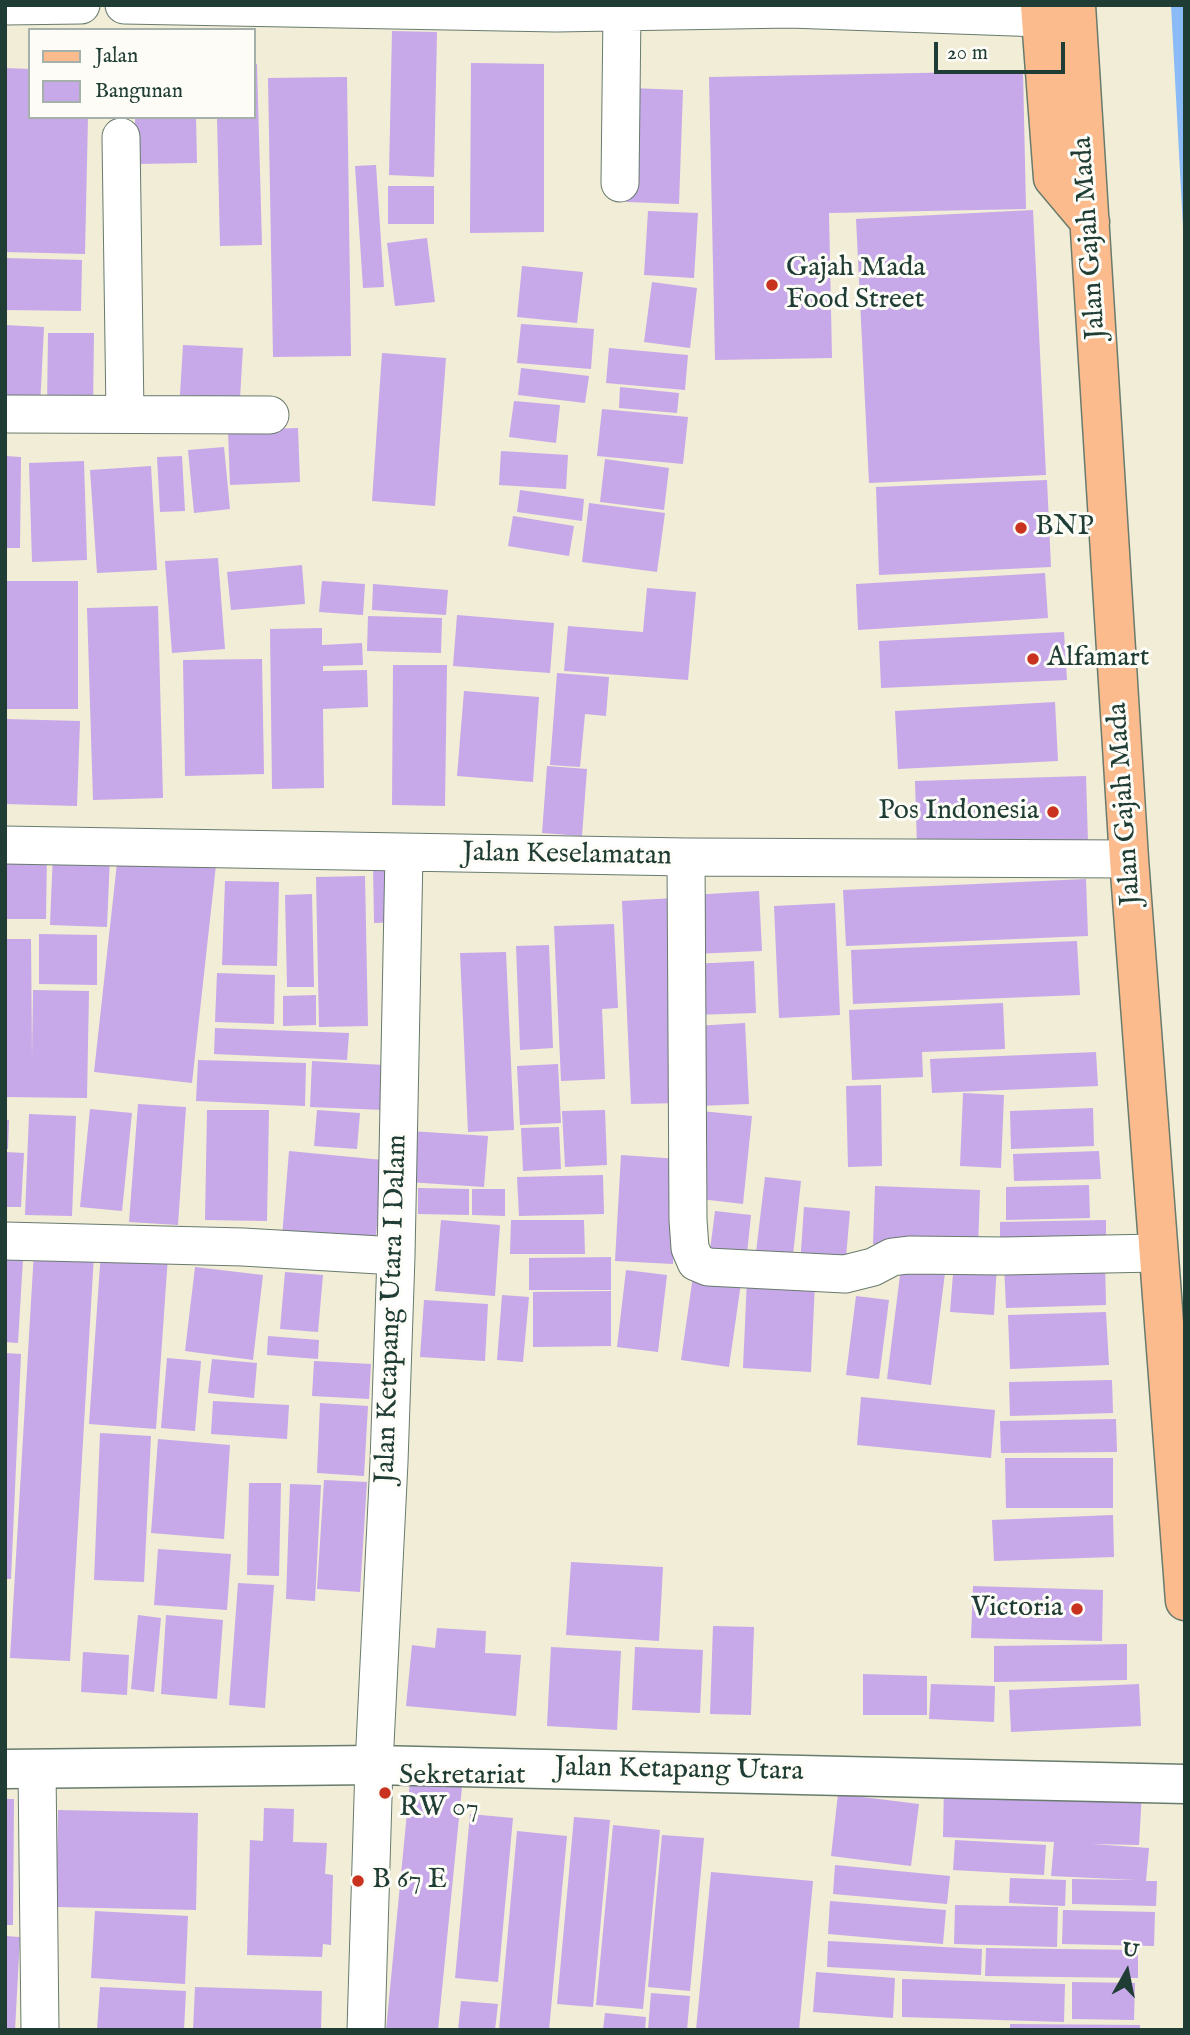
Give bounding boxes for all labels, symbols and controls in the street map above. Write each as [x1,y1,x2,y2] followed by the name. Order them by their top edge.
[28,28,256,119] legend
[938,28,1069,72] scale bar
[947,40,988,67] text: 20 m
[95,43,138,70] text: Jalan
[95,78,183,105] text: Bangunan
[1067,135,1115,341] street label: Jalan Gajah Mada
[786,252,926,318] place label: Gajah Mada Food Street
[764,277,780,293] marker: Gajah Mada Food Street
[1035,511,1094,545] place label: BNP
[1013,520,1029,536] marker: BNP
[1047,642,1149,676] place label: Alfamart
[1025,651,1041,667] marker: Alfamart
[1102,701,1150,907] street label: Jalan Gajah Mada
[878,795,1039,829] place label: Pos Indonesia
[1045,804,1061,820] marker: Pos Indonesia
[462,837,672,875] street label: Jalan Keselamatan
[370,1134,416,1484] street label: Jalan Ketapang Utara I Dalam
[971,1592,1063,1626] place label: Victoria
[1069,1601,1085,1617] marker: Victoria
[554,1752,804,1790] street label: Jalan Ketapang Utara
[399,1760,526,1826] place label: Sekretariat RW 07
[377,1785,393,1801] marker: Sekretariat RW 07
[372,1864,447,1898] place label: B 67 E
[350,1873,366,1889] marker: B 67 E
[1092,1937,1162,2007] north arrow
[1120,1938,1140,1964] text: U

